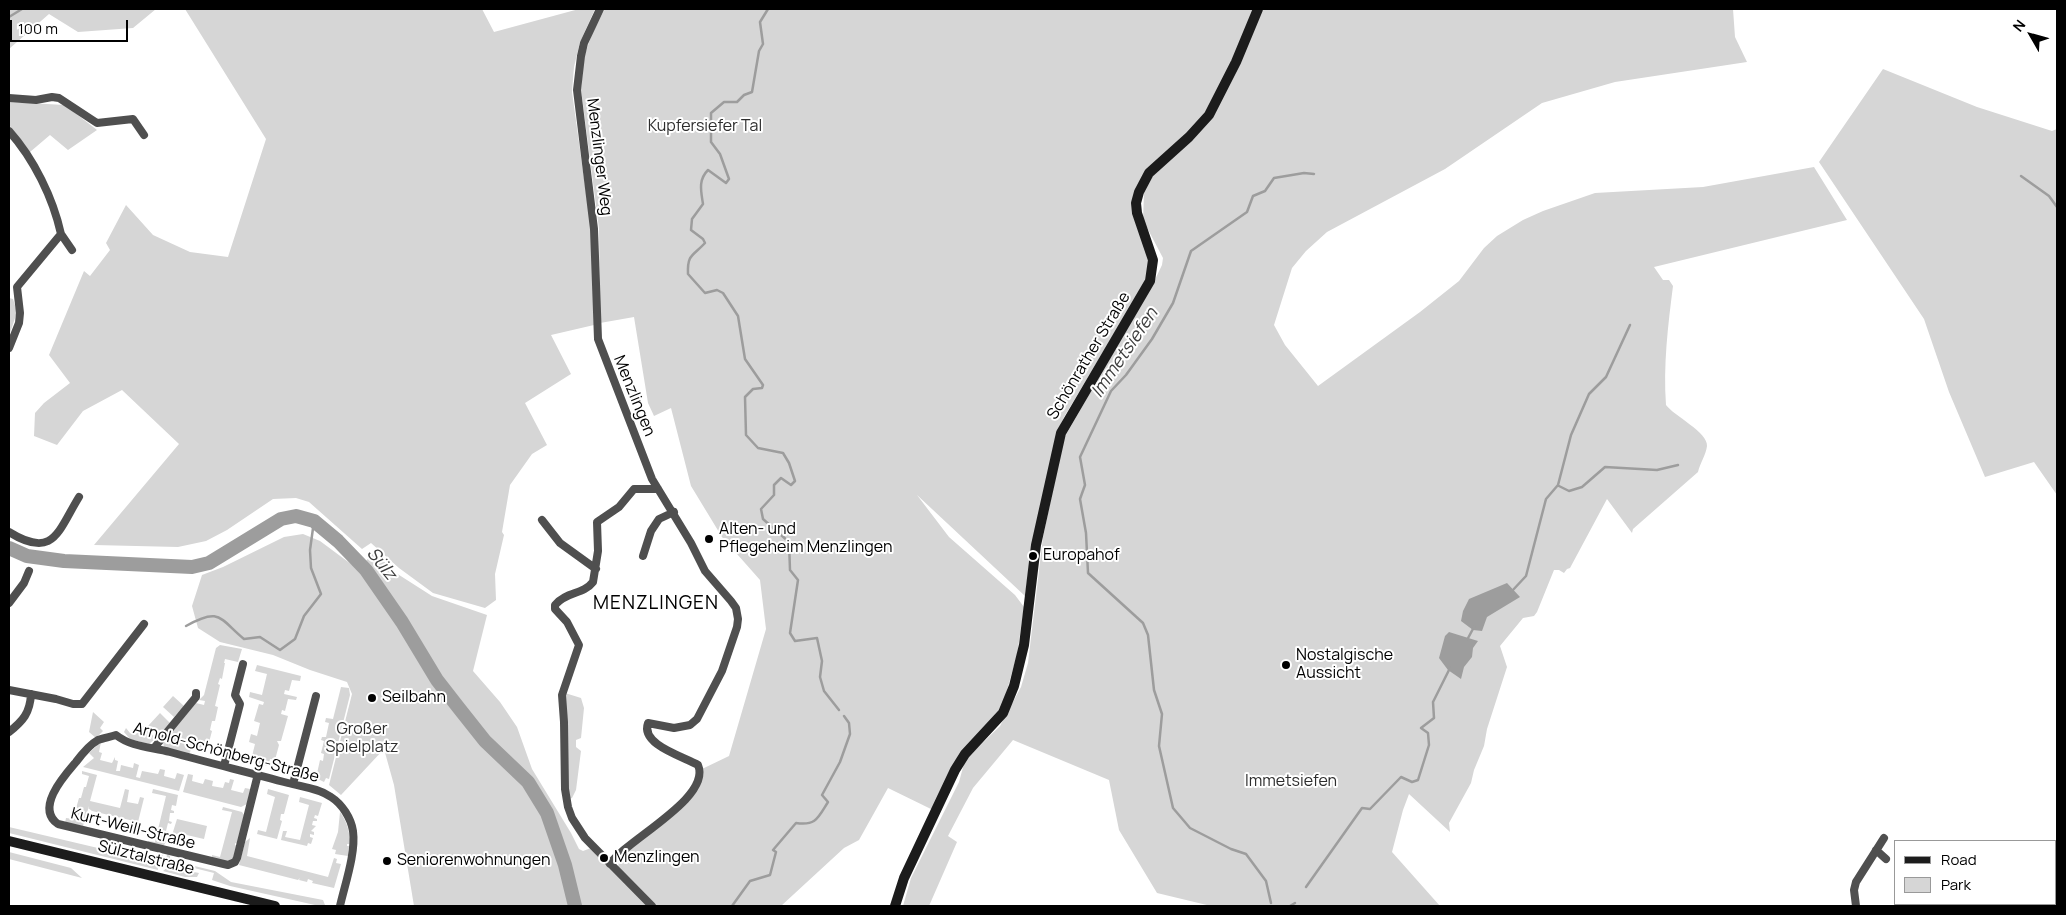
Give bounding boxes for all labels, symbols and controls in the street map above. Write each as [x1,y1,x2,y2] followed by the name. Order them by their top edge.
[12,10,130,42] scale bar
[2006,10,2056,60] north arrow
[2008,16,2029,35] text: N
[18,18,58,39] text: 100 m
[582,97,616,217] street label: Menzlinger Weg
[648,117,762,137] park label: Kupfersiefer Tal
[1043,289,1135,423] street label: Schönrather Straße
[1087,304,1163,402] water label: Immetsiefen
[609,353,659,439] street label: Menzlingen
[719,520,892,558] place label: Alten- und Pflegeheim Menzlingen
[703,533,715,545] marker: Alten- und Pflegeheim Menzlingen
[361,543,401,585] water label: Sülz
[1043,546,1120,566] place label: Europahof
[1027,550,1039,562] marker: Europahof
[592,593,720,615] district label: MENZLINGEN
[1296,646,1393,684] place label: Nostalgische Aussicht
[1280,659,1292,671] marker: Nostalgische Aussicht
[382,688,446,708] place label: Seilbahn
[366,692,378,704] marker: Seilbahn
[131,719,321,787] street label: Arnold-Schönberg-Straße
[325,720,399,758] park label: Großer Spielplatz
[1245,772,1337,792] park label: Immetsiefen
[69,804,197,854] street label: Kurt-Weill-Straße
[96,837,196,879] street label: Sülztalstraße
[1894,840,2056,905] legend
[614,848,700,868] place label: Menzlingen
[1941,849,1977,870] text: Road
[397,851,550,871] place label: Seniorenwohnungen
[598,852,610,864] marker: Menzlingen
[381,855,393,867] marker: Seniorenwohnungen
[1941,874,1971,895] text: Park

